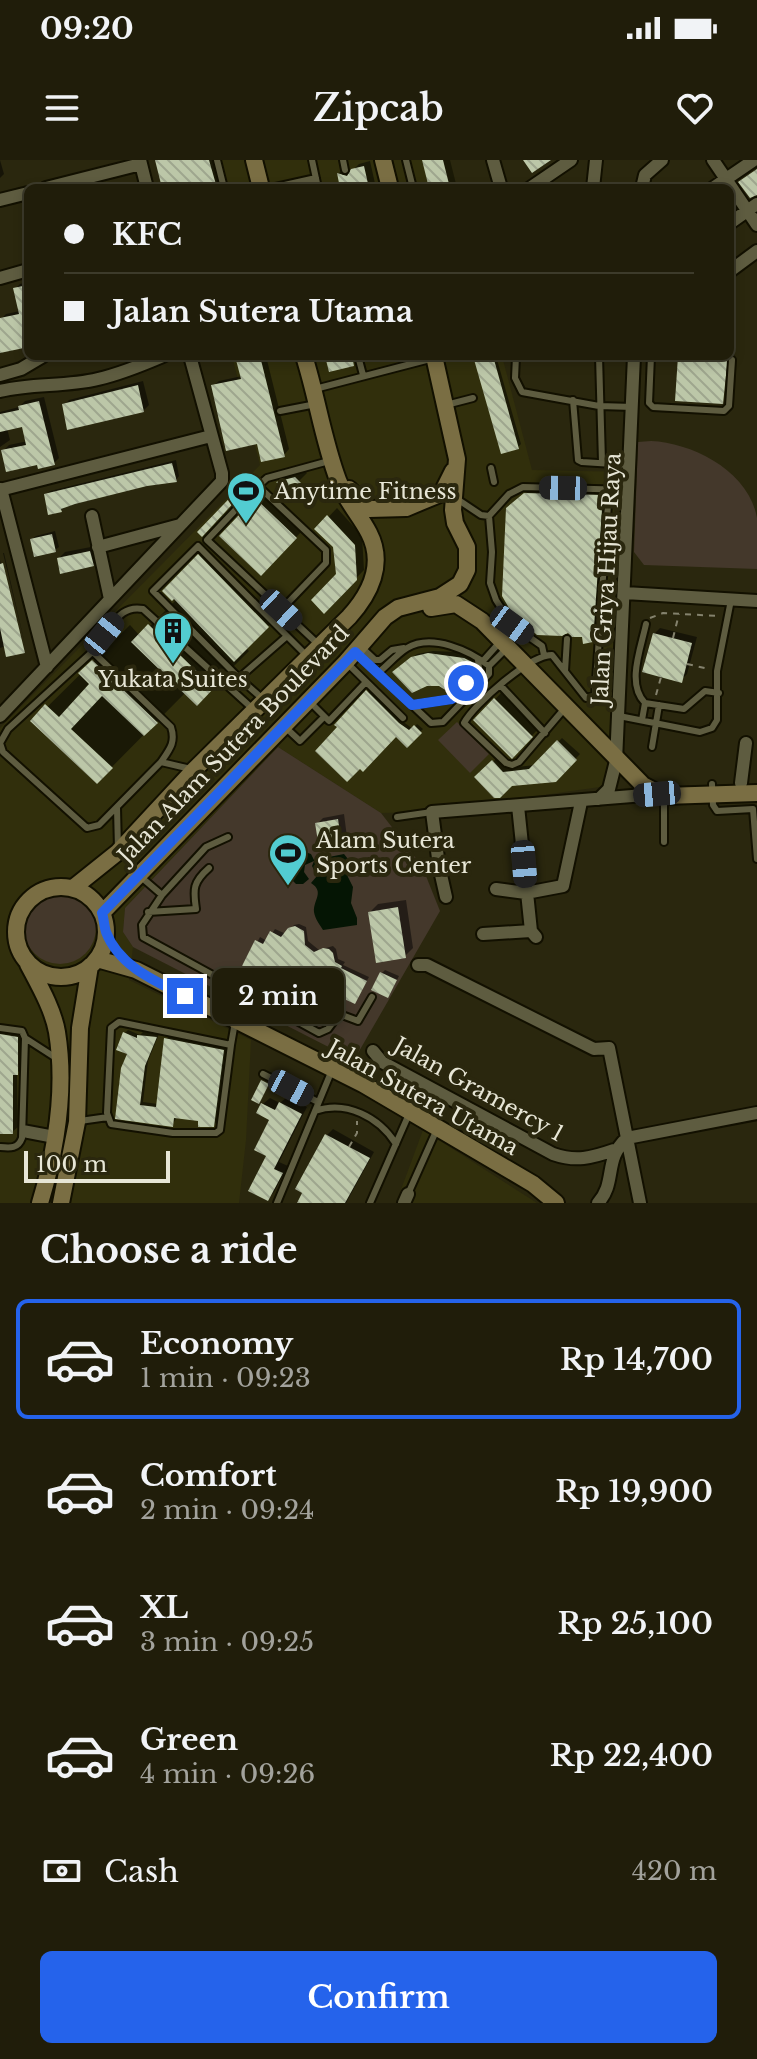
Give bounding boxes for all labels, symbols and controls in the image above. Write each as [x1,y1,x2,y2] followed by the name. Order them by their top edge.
[40,10,134,47] text: 09:20
[40,86,84,130] icon: menu
[313,86,444,131] text: Zipcab
[673,86,717,130] icon: heart
[112,216,182,253] text: KFC
[112,293,413,330] text: Jalan Sutera Utama
[586,451,627,709] street label: Jalan Griya Hijau Raya
[225,470,267,525] sports icon: Anytime Fitness
[539,476,587,500] car
[273,478,456,505] place label: Anytime Fitness
[255,585,307,635] car
[486,601,538,649] car
[80,608,128,660] car
[152,610,194,665] building icon: Yukata Suites
[110,619,355,871] street label: Jalan Alam Sutera Boulevard
[448,665,484,701] route start
[97,666,248,693] place label: Yukata Suites
[632,780,682,808] car
[315,827,472,879] place label: Alam Sutera Sports Center
[267,832,309,887] sports icon: Alam Sutera Sports Center
[510,839,538,889] car
[213,968,345,1024] callout: 2 min
[167,978,203,1014] route end
[238,980,318,1012] text: 2 min
[386,1030,569,1147] street label: Jalan Gramercy 1
[320,1032,524,1162] street label: Jalan Sutera Utama
[264,1066,318,1110] car
[24,1147,170,1183] scale bar
[36,1151,107,1178] text: 100 m
[40,1228,297,1273] text: Choose a ride
[44,1323,116,1395] icon: car
[140,1325,293,1362] text: Economy
[560,1341,713,1378] text: Rp 14,700
[140,1362,311,1394] text: 1 min · 09:23
[44,1455,116,1527] icon: car
[140,1457,277,1494] text: Comfort
[555,1473,713,1510] text: Rp 19,900
[140,1494,314,1526] text: 2 min · 09:24
[44,1587,116,1659] icon: car
[140,1589,188,1626] text: XL
[558,1605,713,1642] text: Rp 25,100
[140,1626,314,1658] text: 3 min · 09:25
[44,1719,116,1791] icon: car
[140,1721,238,1758] text: Green
[550,1737,713,1774] text: Rp 22,400
[140,1758,315,1790] text: 4 min · 09:26
[40,1849,84,1893] icon: cash
[104,1853,179,1890] text: Cash
[632,1855,717,1887] text: 420 m
[40,1951,717,2043] button: Confirm

